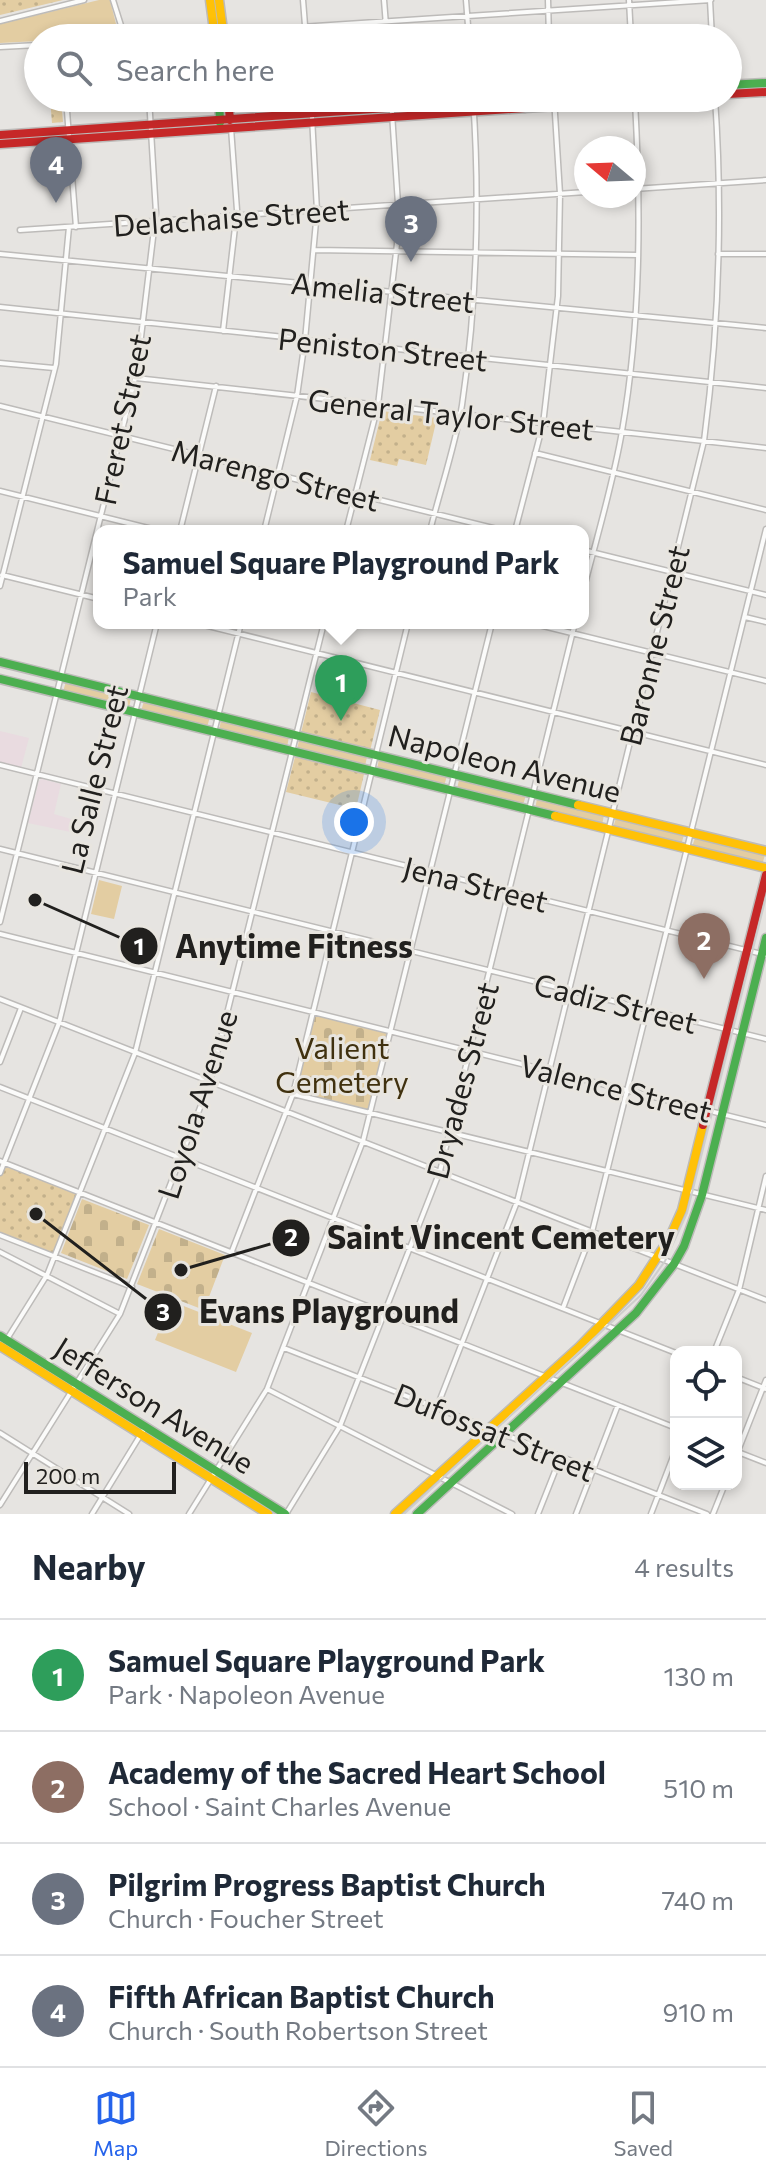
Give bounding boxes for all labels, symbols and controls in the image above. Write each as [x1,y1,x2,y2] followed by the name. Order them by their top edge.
[24,24,742,112] search box
[52,46,96,90] icon: search
[116,50,275,87] text: Search here
[574,136,646,208] north arrow
[30,137,82,203] pin: 4
[112,189,350,243] street label: Delachaise Street
[385,196,437,262] pin: 3
[289,263,477,319] street label: Amelia Street
[276,319,490,377] street label: Peniston Street
[85,330,157,508] street label: Freret Street
[306,380,596,446] street label: General Taylor Street
[168,430,384,518] street label: Marengo Street
[93,525,589,629] popup
[610,541,696,749] street label: Baronne Street
[123,543,559,580] text: Samuel Square Playground Park
[123,580,177,611] text: Park
[315,655,367,721] pin: 1
[52,681,134,877] street label: La Salle Street
[385,715,625,809] street label: Napoleon Avenue
[334,802,374,842] your location
[400,847,552,919] street label: Jena Street
[678,913,730,979] pin: 2
[119,918,429,974] callout: Anytime Fitness
[175,925,413,965] text: Anytime Fitness
[134,931,144,960] text: 1
[531,964,701,1040] street label: Cadiz Street
[417,977,505,1183] street label: Dryades Street
[148,1005,244,1203] street label: Loyola Avenue
[275,1028,409,1099] park label: Valient Cemetery
[516,1045,716,1129] street label: Valence Street
[271,1210,692,1266] callout: Saint Vincent Cemetery
[327,1216,676,1256] text: Saint Vincent Cemetery
[284,1222,298,1251] text: 2
[143,1284,475,1340] callout: Evans Playground
[199,1290,459,1330] text: Evans Playground
[156,1297,170,1326] text: 3
[48,1328,262,1480] street label: Jefferson Avenue
[670,1346,742,1490] map controls
[670,1346,742,1418] button: locate
[389,1374,601,1488] street label: Dufossat Street
[670,1418,742,1490] button: layers
[24,1458,176,1494] scale bar
[36,1462,100,1489] text: 200 m
[32,1545,146,1587] text: Nearby
[634,1551,734,1582] text: 4 results
[108,1641,545,1678] text: Samuel Square Playground Park
[52,1660,64,1691] text: 1
[663,1660,734,1691] text: 130 m
[108,1678,385,1709] text: Park · Napoleon Avenue
[108,1753,606,1790] text: Academy of the Sacred Heart School
[51,1772,65,1803] text: 2
[663,1772,734,1803] text: 510 m
[108,1790,451,1821] text: School · Saint Charles Avenue
[108,1865,546,1902] text: Pilgrim Progress Baptist Church
[50,1884,66,1915] text: 3
[662,1884,734,1915] text: 740 m
[108,1902,384,1933] text: Church · Foucher Street
[108,1977,494,2014] text: Fifth African Baptist Church
[50,1996,66,2027] text: 4
[662,1996,734,2027] text: 910 m
[108,2014,488,2045] text: Church · South Robertson Street
[93,2086,138,2161] tab: Map
[324,2086,428,2161] tab: Directions
[614,2086,673,2161] tab: Saved

